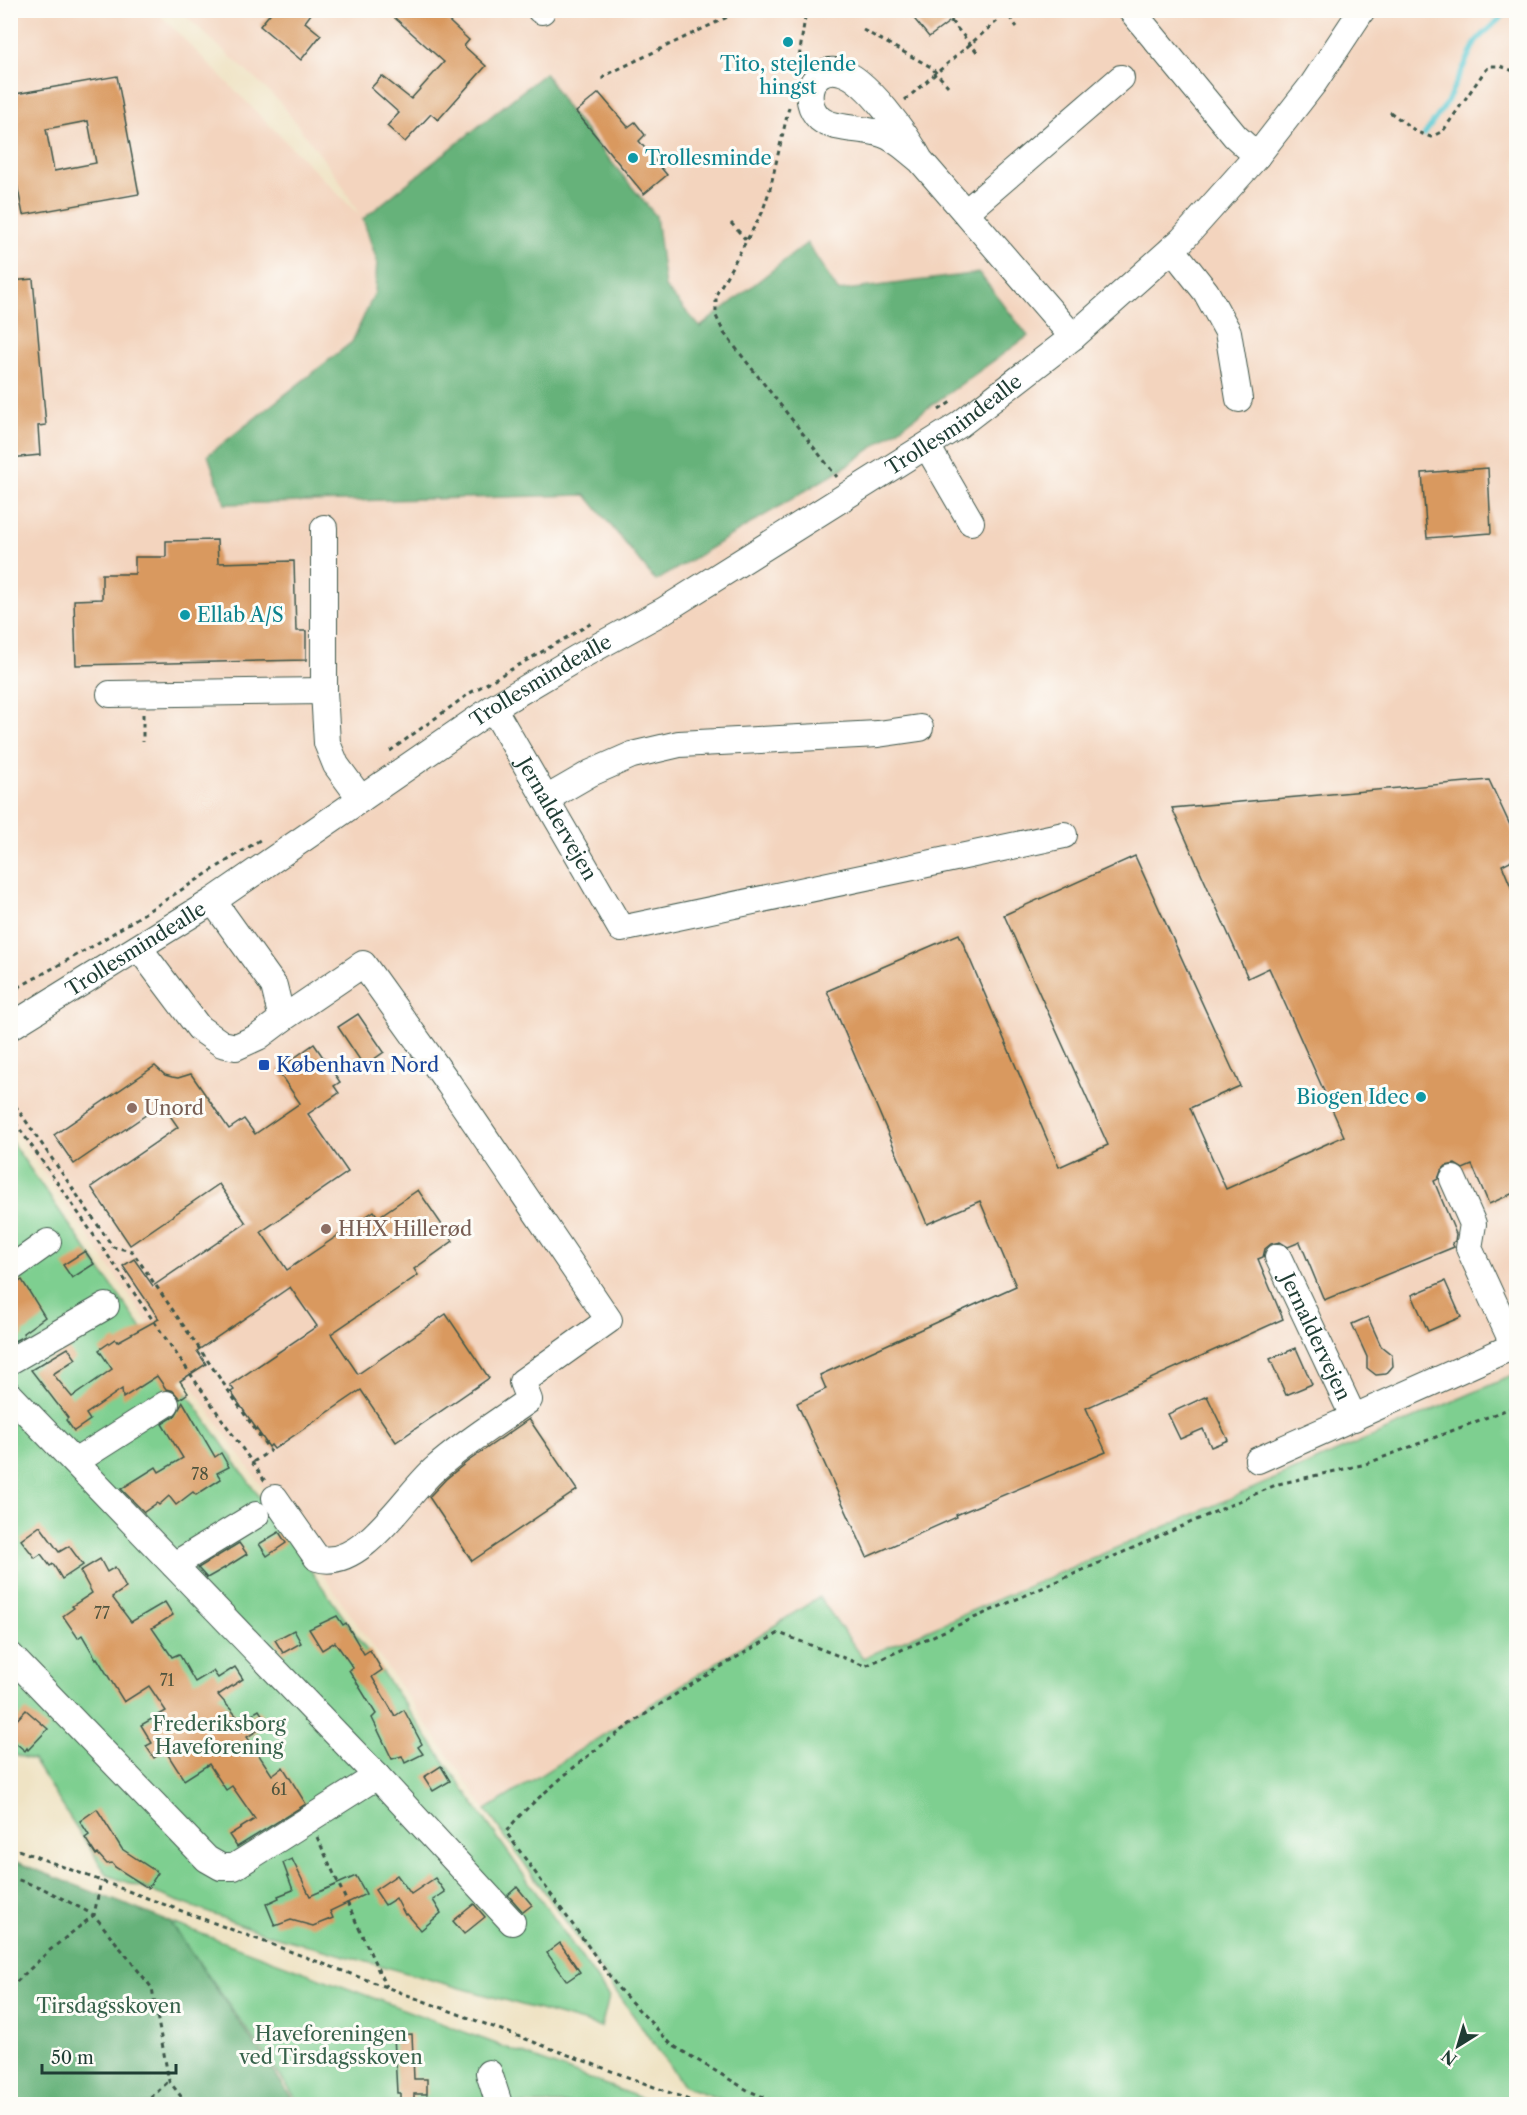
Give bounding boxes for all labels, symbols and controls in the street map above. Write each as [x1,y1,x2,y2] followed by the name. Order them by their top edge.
[781,35,795,49] marker: Tito, stejlende hingst
[720,52,856,99] place label: Tito, stejlende hingst
[645,146,772,170] place label: Trollesminde
[626,151,640,165] marker: Trollesminde
[881,369,1026,480] street label: Trollesmindealle
[197,603,284,627] place label: Ellab A/S
[178,608,192,622] marker: Ellab A/S
[465,630,616,732] street label: Trollesmindealle
[511,750,602,885] street label: Jernaldervejen
[61,896,210,1001] street label: Trollesmindealle
[276,1053,439,1077] place label: København Nord
[257,1058,271,1072] marker: København Nord
[1296,1085,1409,1109] place label: Biogen Idec
[1414,1090,1428,1104] marker: Biogen Idec
[144,1096,204,1120] place label: Unord
[125,1101,139,1115] marker: Unord
[338,1217,472,1241] place label: HHX Hillerød
[319,1222,333,1236] marker: HHX Hillerød
[1274,1266,1356,1405] street label: Jernaldervejen
[191,1464,209,1484] house number: 78
[94,1603,110,1623] house number: 77
[160,1670,175,1690] house number: 71
[152,1712,286,1759] park label: Frederiksborg Haveforening
[271,1779,287,1799] house number: 61
[36,1994,182,2018] park label: Tirsdagsskoven
[1428,2016,1488,2076] north arrow
[238,2022,423,2069] park label: Haveforeningen ved Tirsdagsskoven
[42,2037,176,2075] scale bar
[1437,2046,1461,2070] text: N
[51,2047,94,2069] text: 50 m

